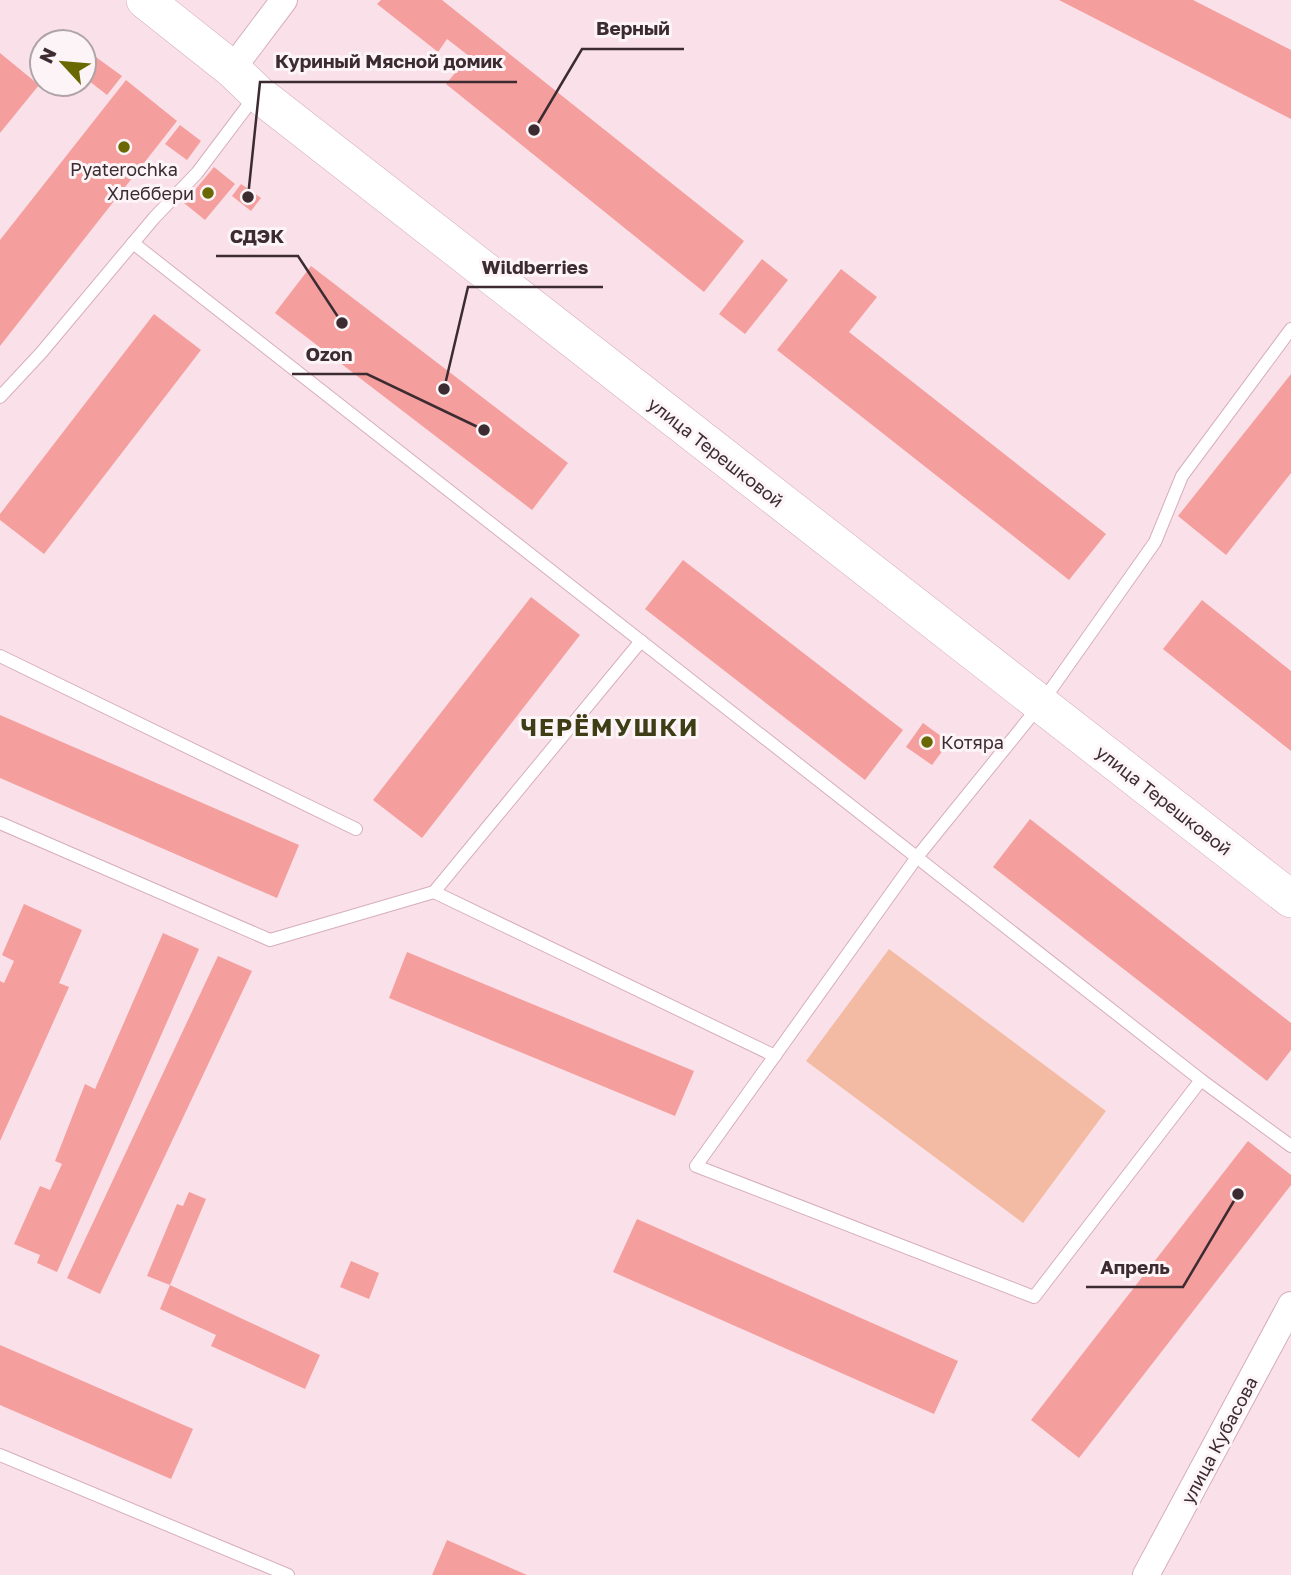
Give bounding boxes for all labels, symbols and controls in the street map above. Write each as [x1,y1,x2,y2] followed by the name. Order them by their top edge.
[582,9,684,49] callout: Верный
[596,16,670,39] text: Верный
[28,28,98,98] north arrow
[260,42,517,82] callout: Куриный Мясной домик
[34,44,61,67] text: N
[275,49,503,72] text: Куриный Мясной домик
[116,139,132,155] marker: Pyaterochka
[70,158,178,180] place label: Pyaterochka
[107,182,194,204] place label: Хлеббери
[200,185,216,201] marker: Хлеббери
[216,216,298,256] callout: СДЭК
[230,224,284,247] text: СДЭК
[468,247,603,287] callout: Wildberries
[482,255,589,278] text: Wildberries
[292,334,367,374] callout: Ozon
[306,342,352,365] text: Ozon
[644,392,788,512] street label: улица Терешковой
[521,712,699,741] district label: ЧЕРЁМУШКИ
[941,731,1004,753] place label: Котяра
[919,734,935,750] marker: Котяра
[1092,740,1236,860] street label: улица Терешковой
[1086,1247,1183,1287] callout: Апрель
[1100,1255,1170,1278] text: Апрель
[1176,1373,1262,1507] street label: улица Кубасова

